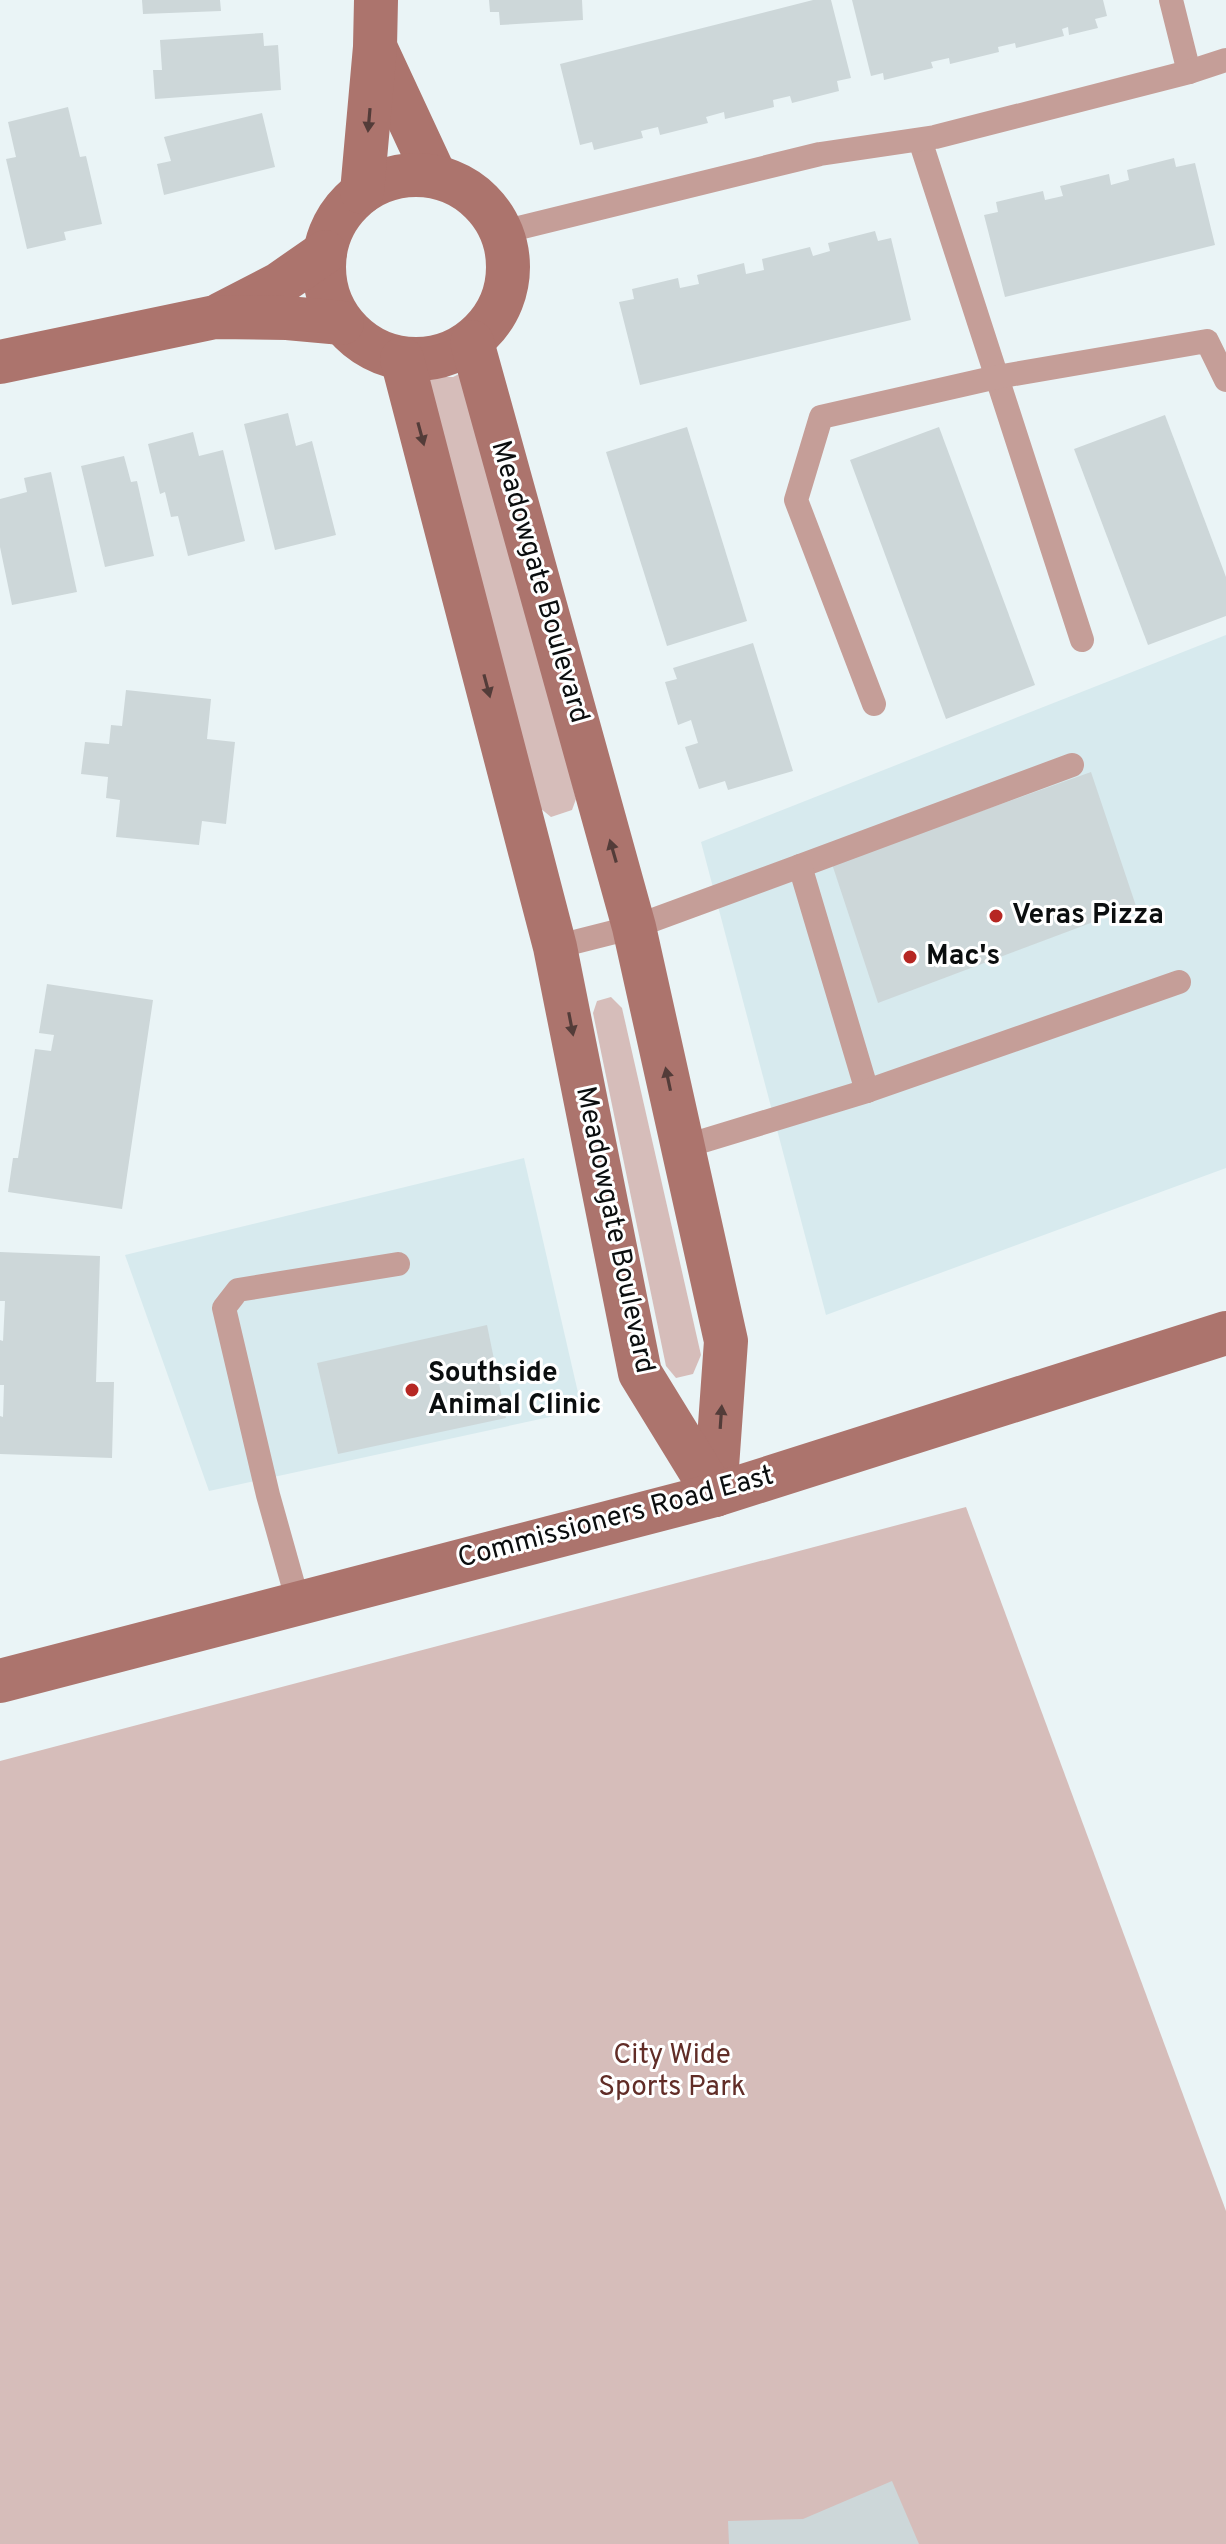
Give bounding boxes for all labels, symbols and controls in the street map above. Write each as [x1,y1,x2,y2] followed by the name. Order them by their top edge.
[362,108,375,133] one-way arrow
[416,422,428,447] one-way arrow
[481,437,597,727] street label: Meadowgate Boulevard
[481,674,494,698] one-way arrow
[607,839,619,864] one-way arrow
[1012,898,1164,934] place label: Veras Pizza
[987,907,1005,925] marker: Veras Pizza
[926,939,1000,975] place label: Mac's
[901,948,919,966] marker: Mac's
[565,1011,577,1036] one-way arrow
[661,1067,674,1092] one-way arrow
[566,1083,662,1377] street label: Meadowgate Boulevard
[428,1356,602,1424] place label: Southside Animal Clinic
[403,1381,421,1399] marker: Southside Animal Clinic
[715,1404,728,1429] one-way arrow
[454,1458,778,1578] street label: Commissioners Road East
[598,2038,746,2106] park label: City Wide Sports Park

